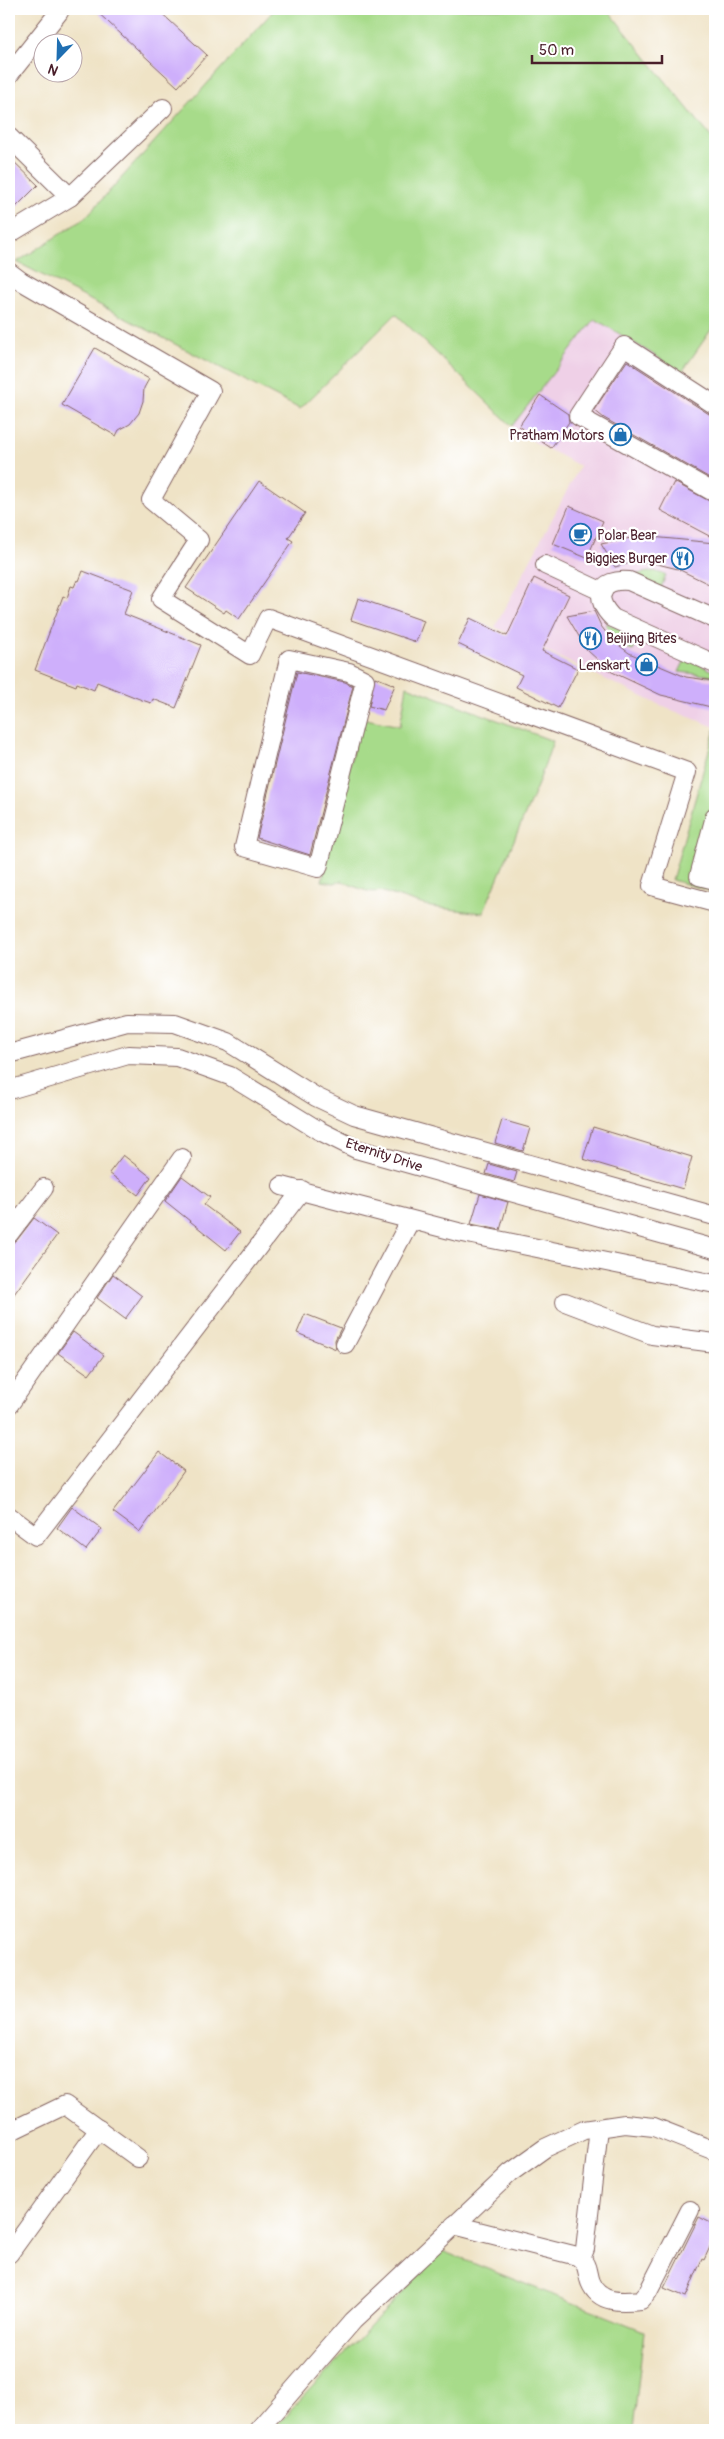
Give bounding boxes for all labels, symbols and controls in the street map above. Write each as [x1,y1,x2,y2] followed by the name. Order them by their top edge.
[32,32,82,82] north arrow
[532,32,662,64] scale bar
[539,41,574,60] text: 50 m
[45,60,61,79] text: N
[608,423,632,447] shop icon: Pratham Motors
[509,427,605,444] place label: Pratham Motors
[569,523,593,547] cafe icon: Polar Bear
[597,527,656,544] place label: Polar Bear
[671,546,695,570] restaurant icon: Biggies Burger
[585,550,667,567] place label: Biggies Burger
[578,626,602,650] restaurant icon: Beijing Bites
[606,630,677,647] place label: Beijing Bites
[634,653,658,677] shop icon: Lenskart
[579,657,630,674] place label: Lenskart
[343,1135,425,1175] street label: Eternity Drive

